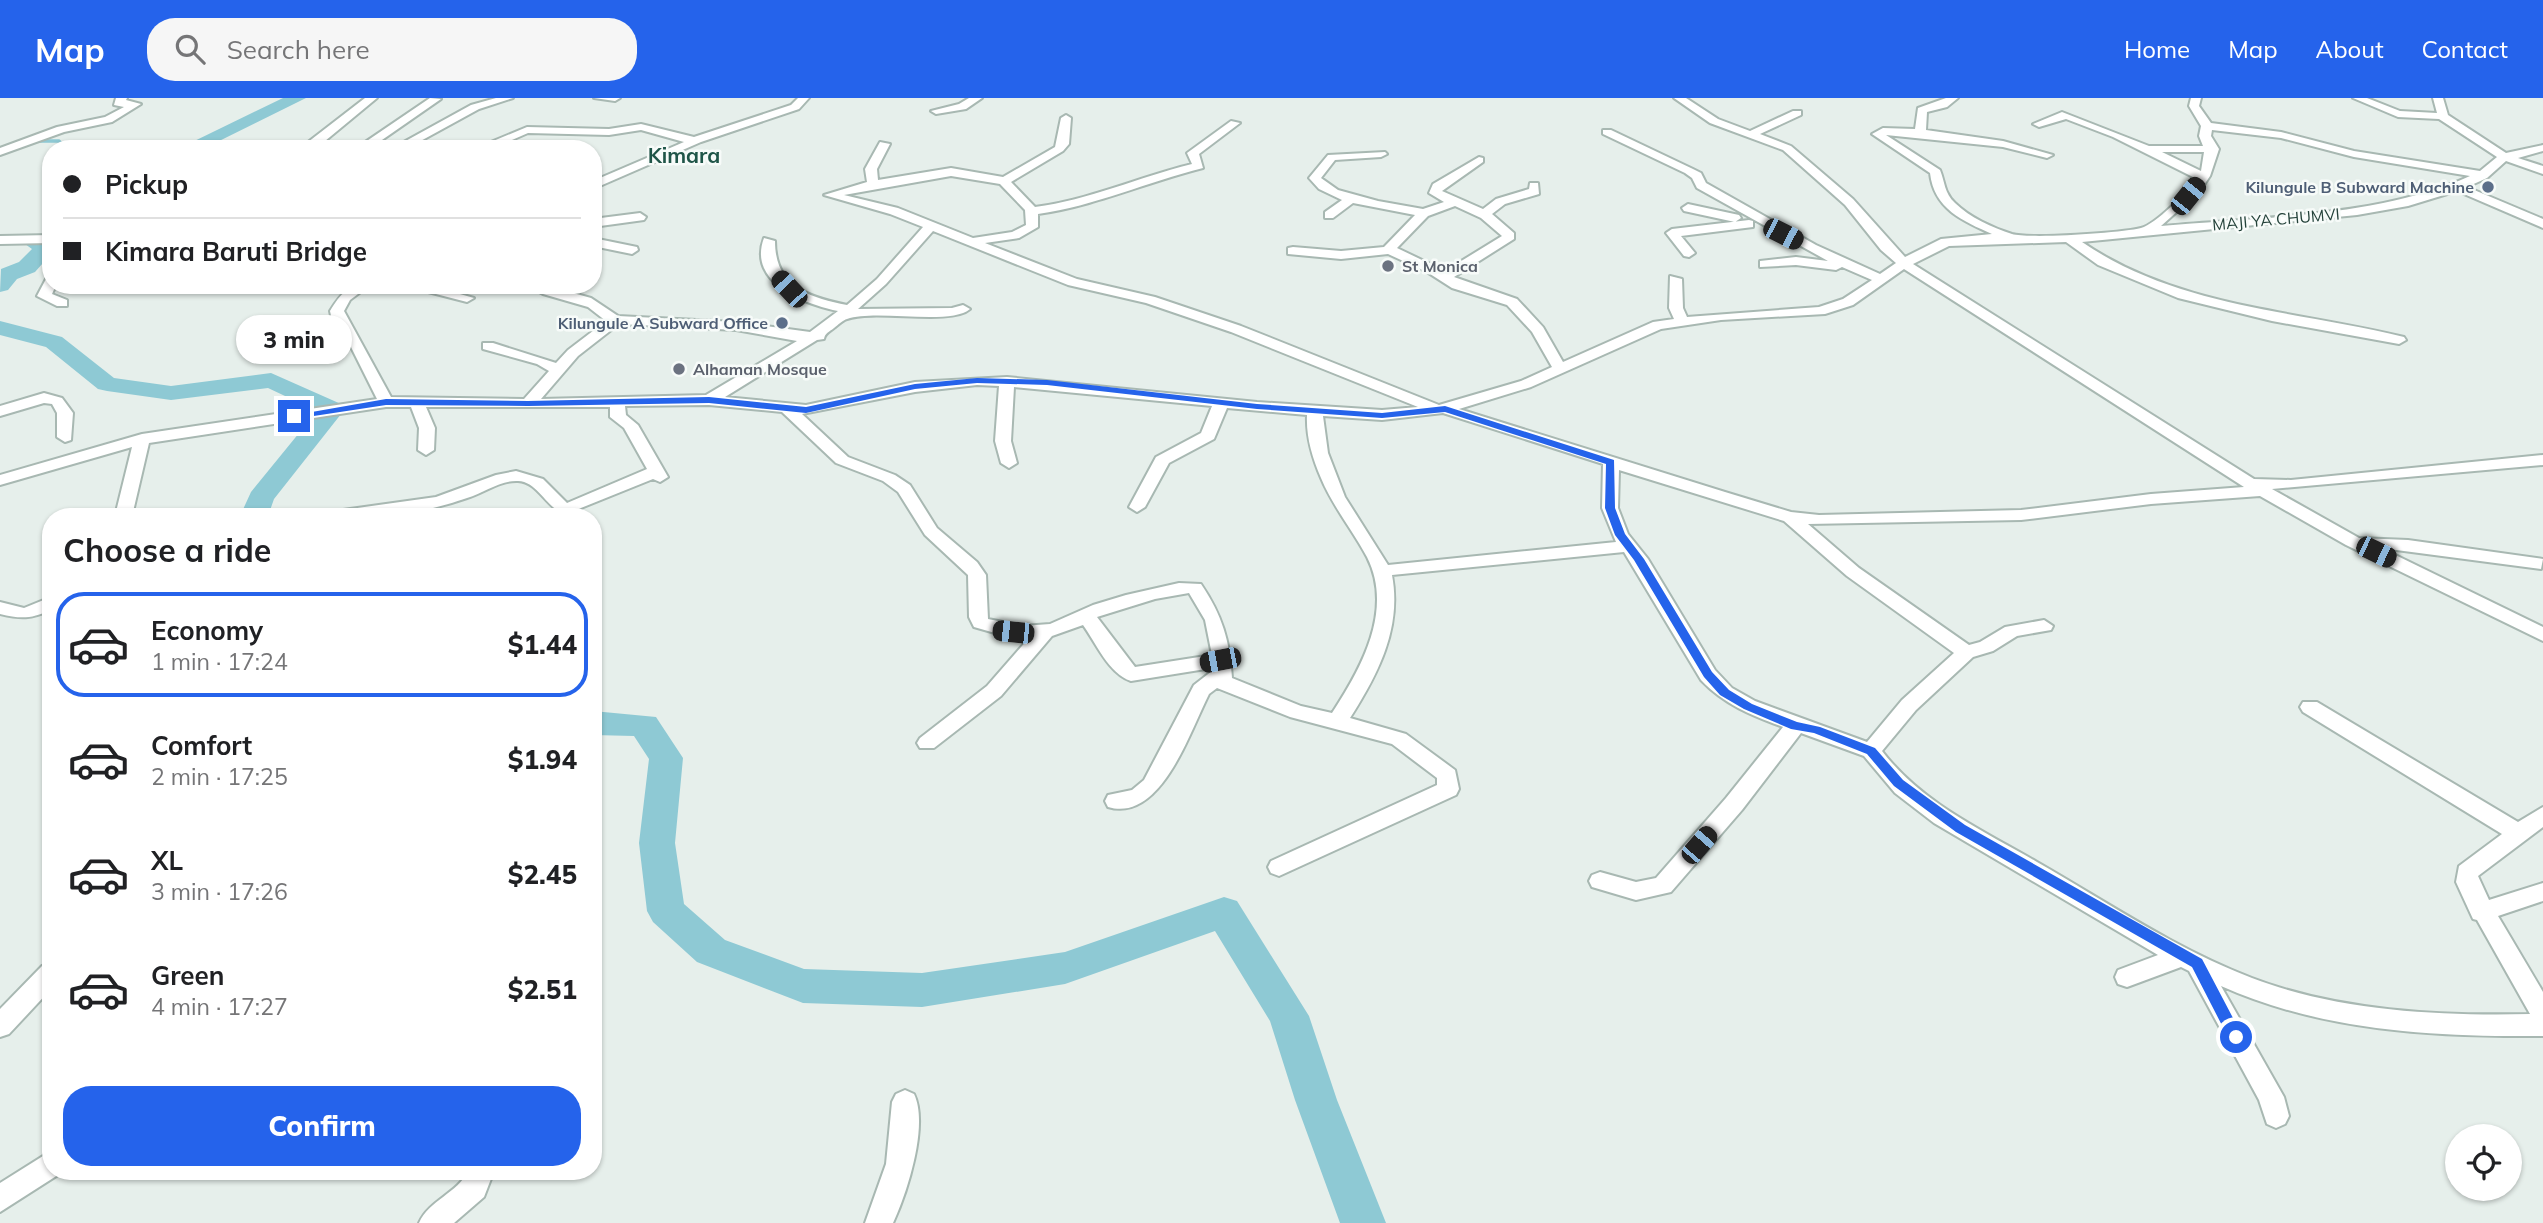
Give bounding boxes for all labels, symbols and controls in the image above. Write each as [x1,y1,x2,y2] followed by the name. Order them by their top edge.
[147,18,637,81] search box
[35,29,105,70] text: Map
[171,30,209,68] icon: search
[227,33,370,66] text: Search here
[2124,34,2190,64] text: Home
[2228,34,2278,64] text: Map
[2316,34,2384,64] text: About
[2422,34,2508,64] text: Contact
[648,142,720,168] district label: Kimara
[105,168,188,201] text: Pickup
[2167,173,2210,219] car
[2245,177,2474,197] place label: Kilungule B Subward Machine
[2480,179,2496,195] marker: Kilungule B Subward Machine
[2211,203,2341,235] street label: MAJI YA CHUMVI
[1760,215,1807,253] car
[105,235,367,268] text: Kimara Baruti Bridge
[1402,256,1478,276] place label: St Monica
[1380,258,1396,274] marker: St Monica
[767,266,812,312] car
[558,313,768,333] place label: Kilungule A Subward Office
[236,314,352,364] callout: 3 min
[774,315,790,331] marker: Kilungule A Subward Office
[263,325,325,354] text: 3 min
[693,359,827,379] place label: Alhaman Mosque
[671,361,687,377] marker: Alhaman Mosque
[278,400,310,432] route end
[63,530,271,570] text: Choose a ride
[2353,533,2400,571] car
[67,613,130,676] icon: car
[151,614,263,647] text: Economy
[992,619,1035,645] car
[508,628,577,661] text: $1.44
[1198,646,1243,674] car
[151,647,288,676] text: 1 min · 17:24
[67,728,130,791] icon: car
[151,729,252,762] text: Comfort
[508,743,577,776] text: $1.94
[151,762,288,791] text: 2 min · 17:25
[1678,822,1721,868] car
[67,843,130,906] icon: car
[151,844,183,877] text: XL
[508,858,577,891] text: $2.45
[151,877,288,906] text: 3 min · 17:26
[67,958,130,1021] icon: car
[151,959,224,992] text: Green
[508,973,577,1006] text: $2.51
[151,992,288,1021] text: 4 min · 17:27
[2220,1021,2252,1053] route start
[63,1086,581,1166] button: Confirm
[2445,1124,2522,1201] map controls
[2445,1124,2522,1201] button: locate

